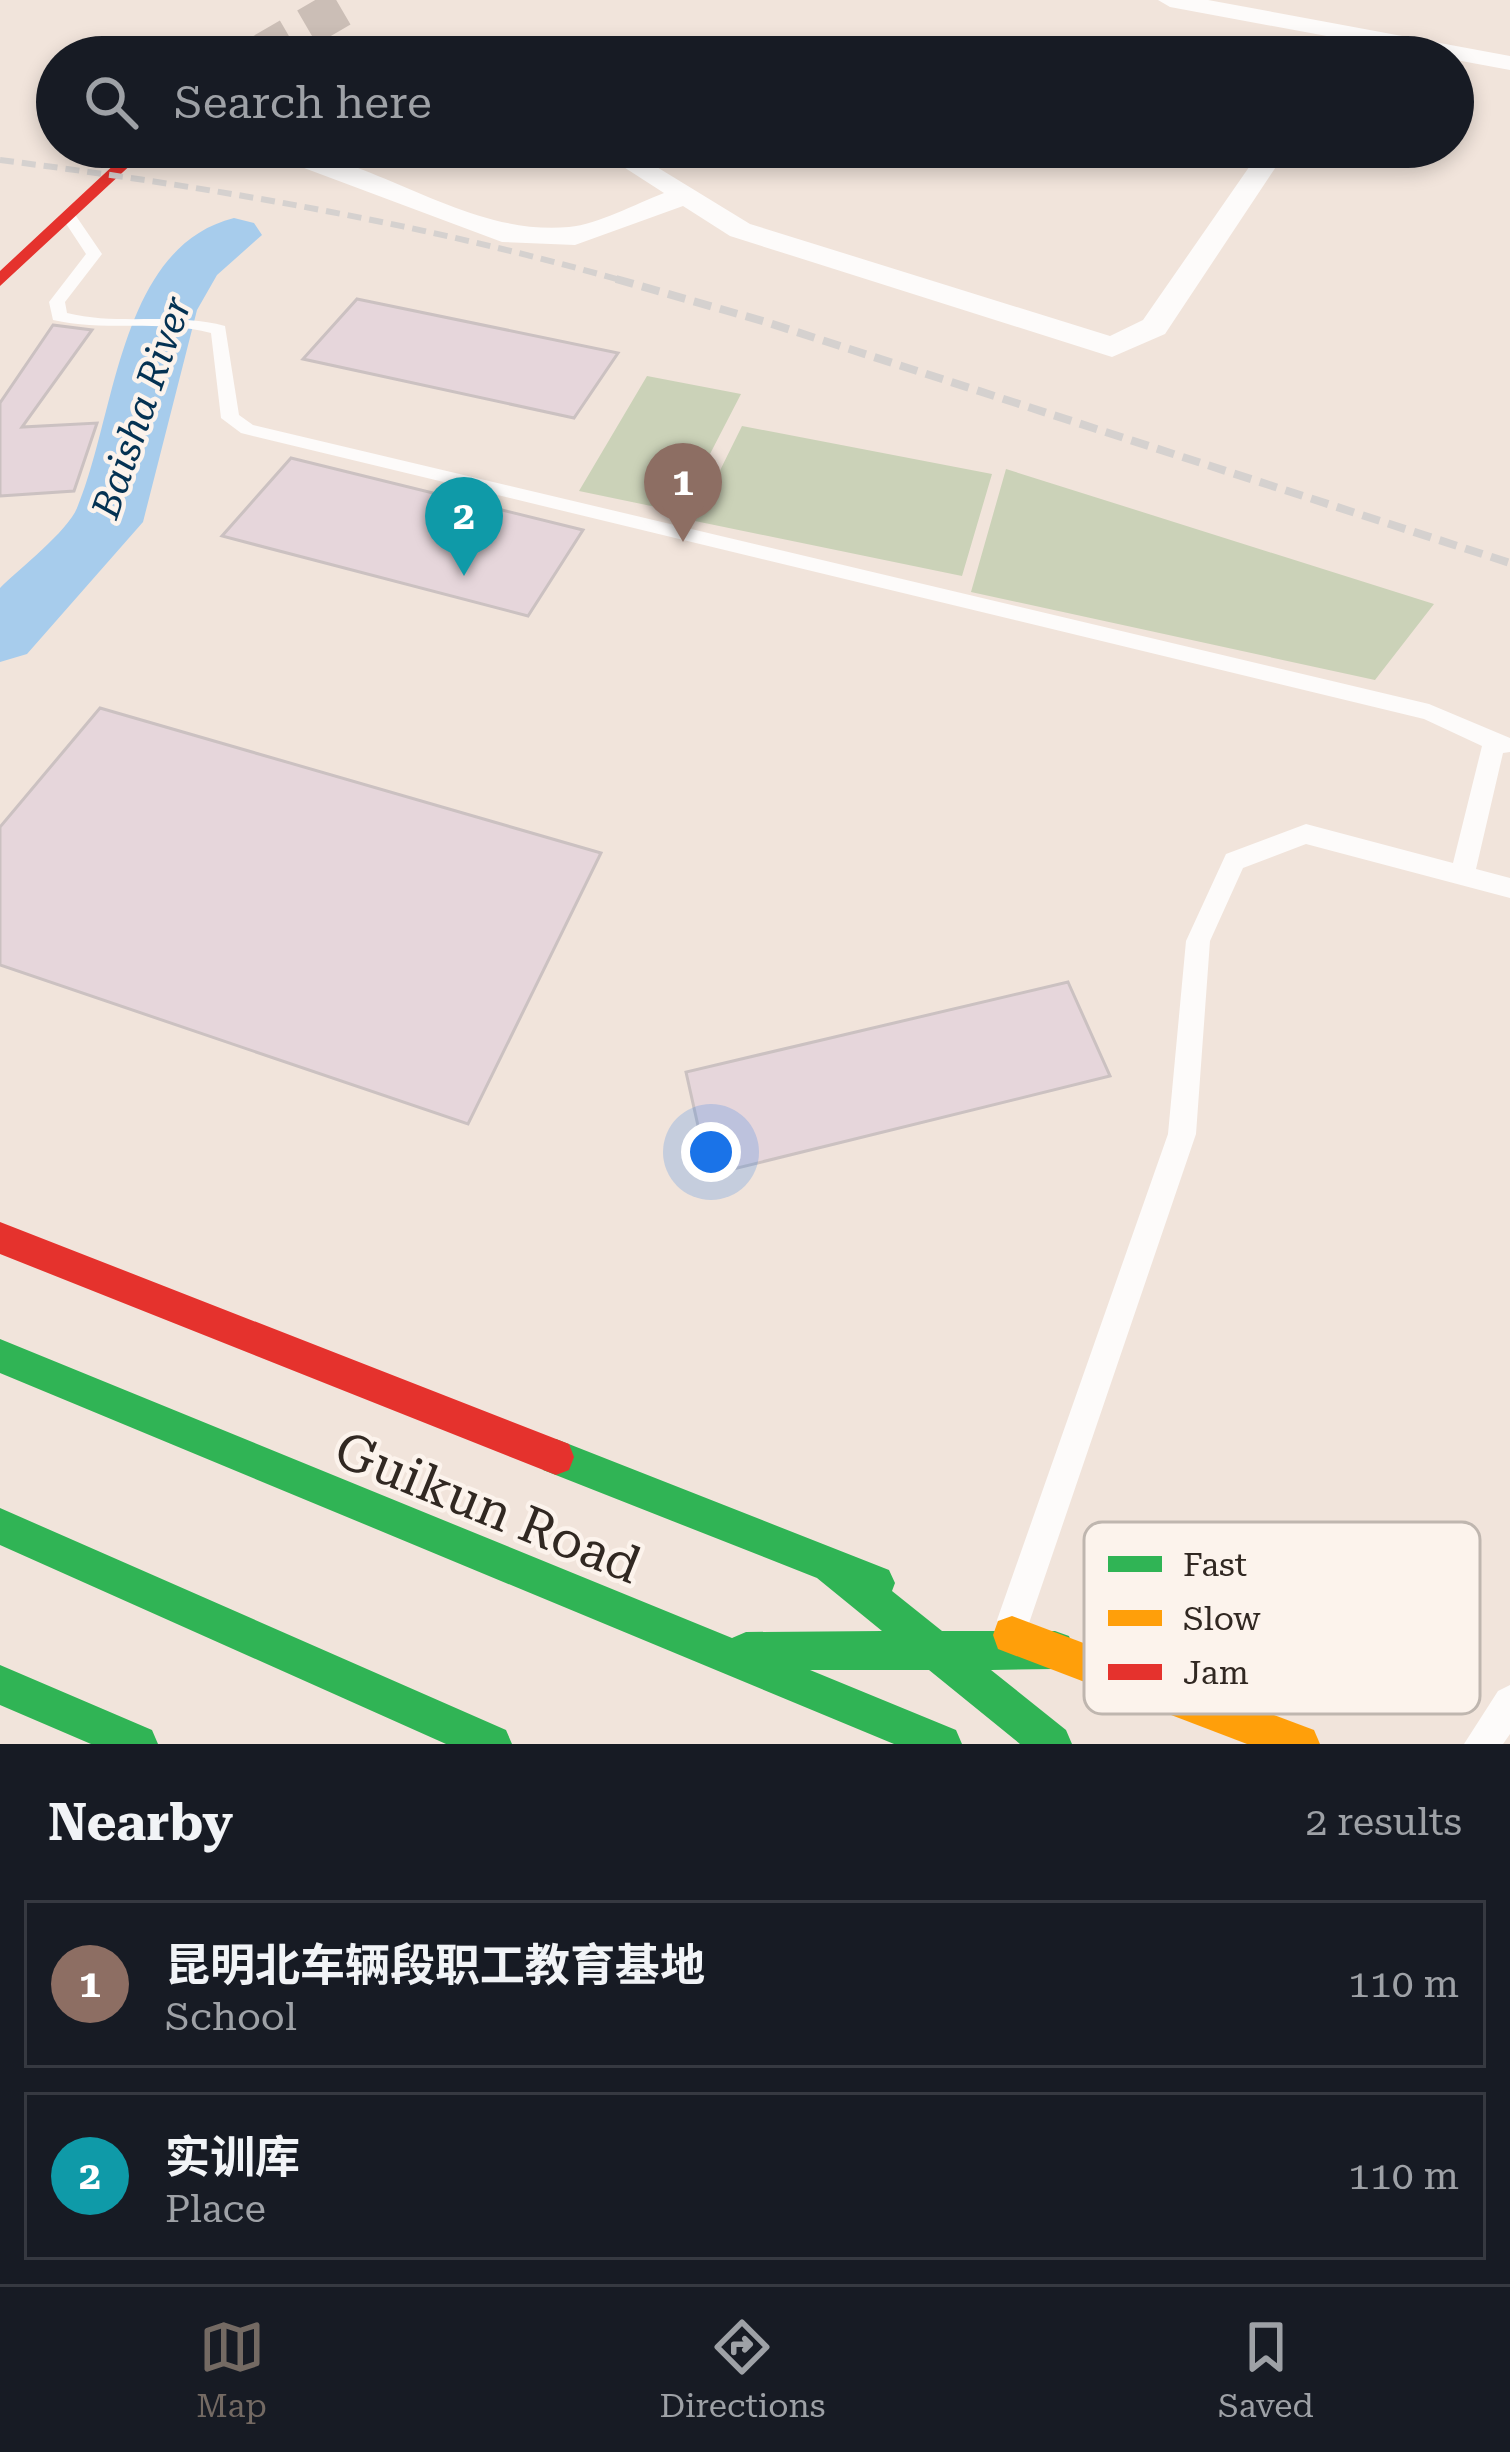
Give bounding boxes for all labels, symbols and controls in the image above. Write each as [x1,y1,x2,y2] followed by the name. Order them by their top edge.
[36,36,1474,168] search box
[78,69,144,135] icon: search
[174,76,432,129] text: Search here
[82,290,201,525] water label: Baisha River
[644,443,722,542] pin: 1
[425,477,503,576] pin: 2
[681,1122,741,1182] your location
[327,1419,649,1595] street label: Guikun Road
[1084,1522,1480,1714] legend
[1183,1545,1247,1584] text: Fast
[1183,1599,1261,1638] text: Slow
[1183,1653,1249,1692] text: Jam
[48,1793,233,1852] text: Nearby
[1305,1799,1462,1845] text: 2 results
[165,1939,705,1992] text: 昆明北车辆段职工教育基地
[79,1961,101,2007] text: 1
[1348,1961,1459,2007] text: 110 m
[165,1994,297,2040] text: School
[165,2131,300,2184] text: 实训库
[79,2153,101,2199] text: 2
[1348,2153,1459,2199] text: 110 m
[165,2186,266,2232] text: Place
[196,2314,267,2425] tab: Map
[659,2314,825,2425] tab: Directions
[1218,2314,1314,2425] tab: Saved

